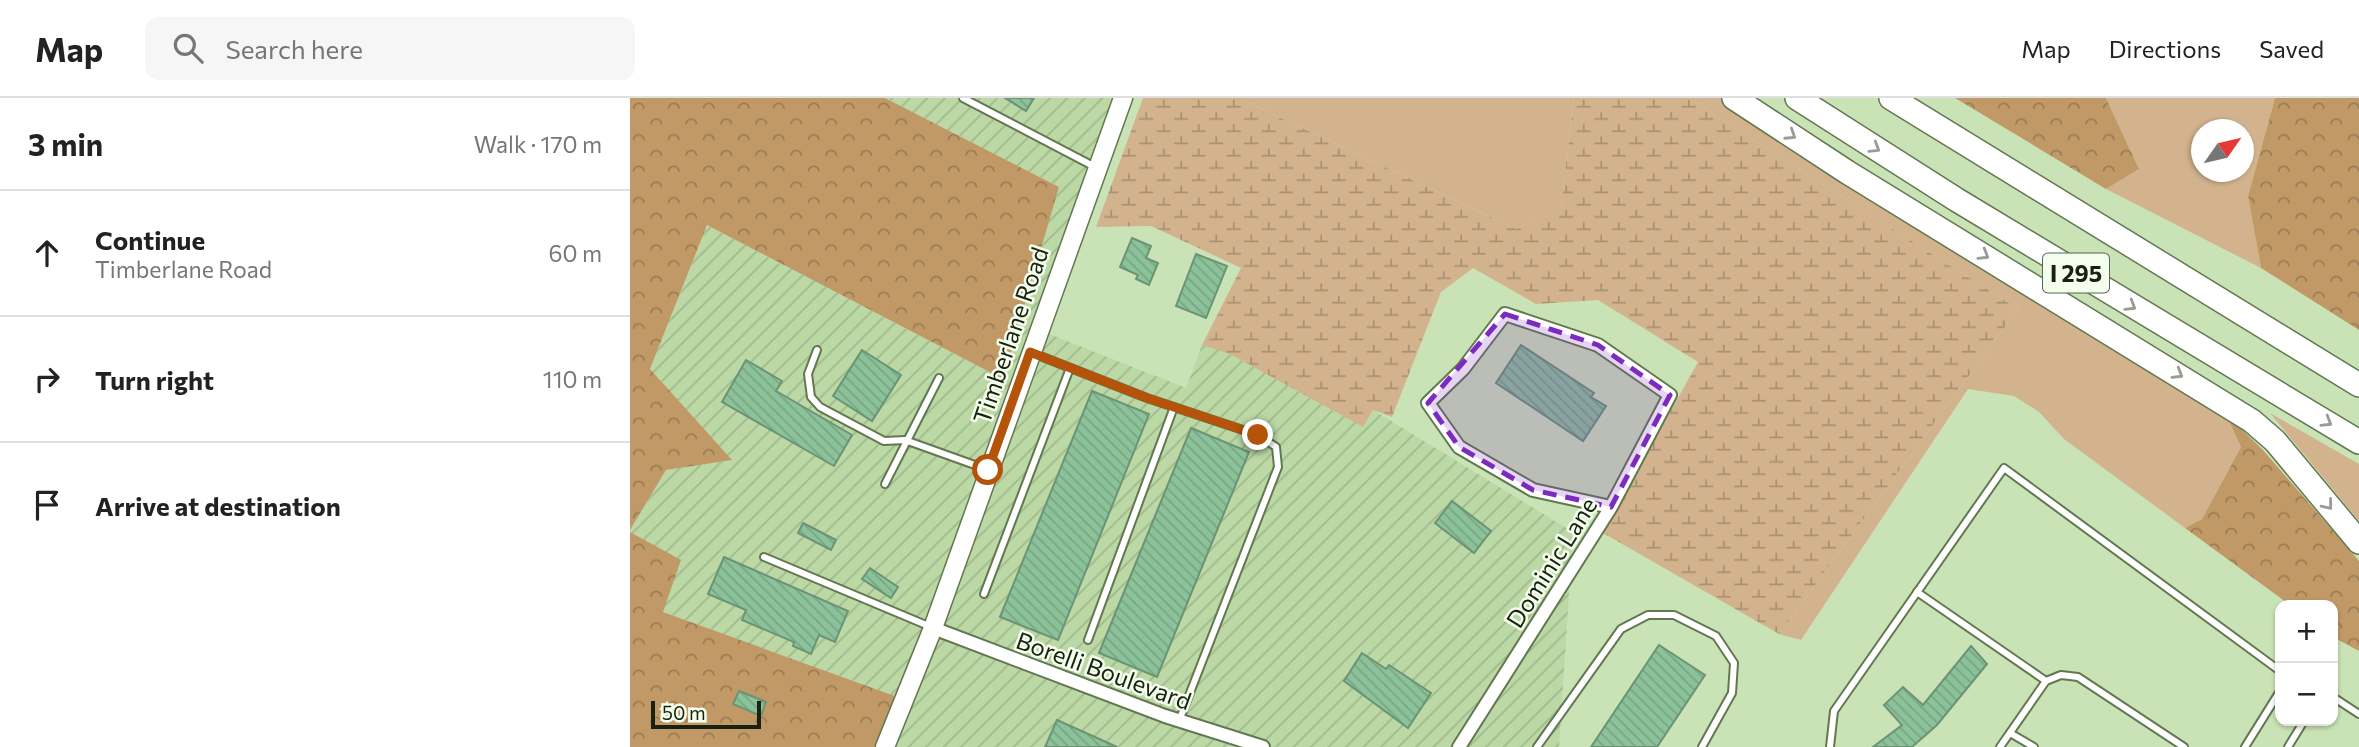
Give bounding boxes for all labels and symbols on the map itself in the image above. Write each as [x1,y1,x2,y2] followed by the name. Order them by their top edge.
[2191,119,2254,182] north arrow
[1783,127,1796,140] one-way arrow
[1867,139,1880,152] one-way arrow
[966,243,1054,427] street label: Timberlane Road
[1976,247,1989,260] one-way arrow
[2043,254,2109,292] road number: I 295
[2124,298,2137,311] one-way arrow
[2171,366,2184,379] one-way arrow
[2319,414,2332,427] one-way arrow
[1242,419,1273,450] route end
[972,454,1003,485] route start
[1499,491,1603,633] street label: Dominic Lane
[2319,498,2332,510] one-way arrow
[1013,625,1195,715] street label: Borelli Boulevard
[651,698,761,730] scale bar

